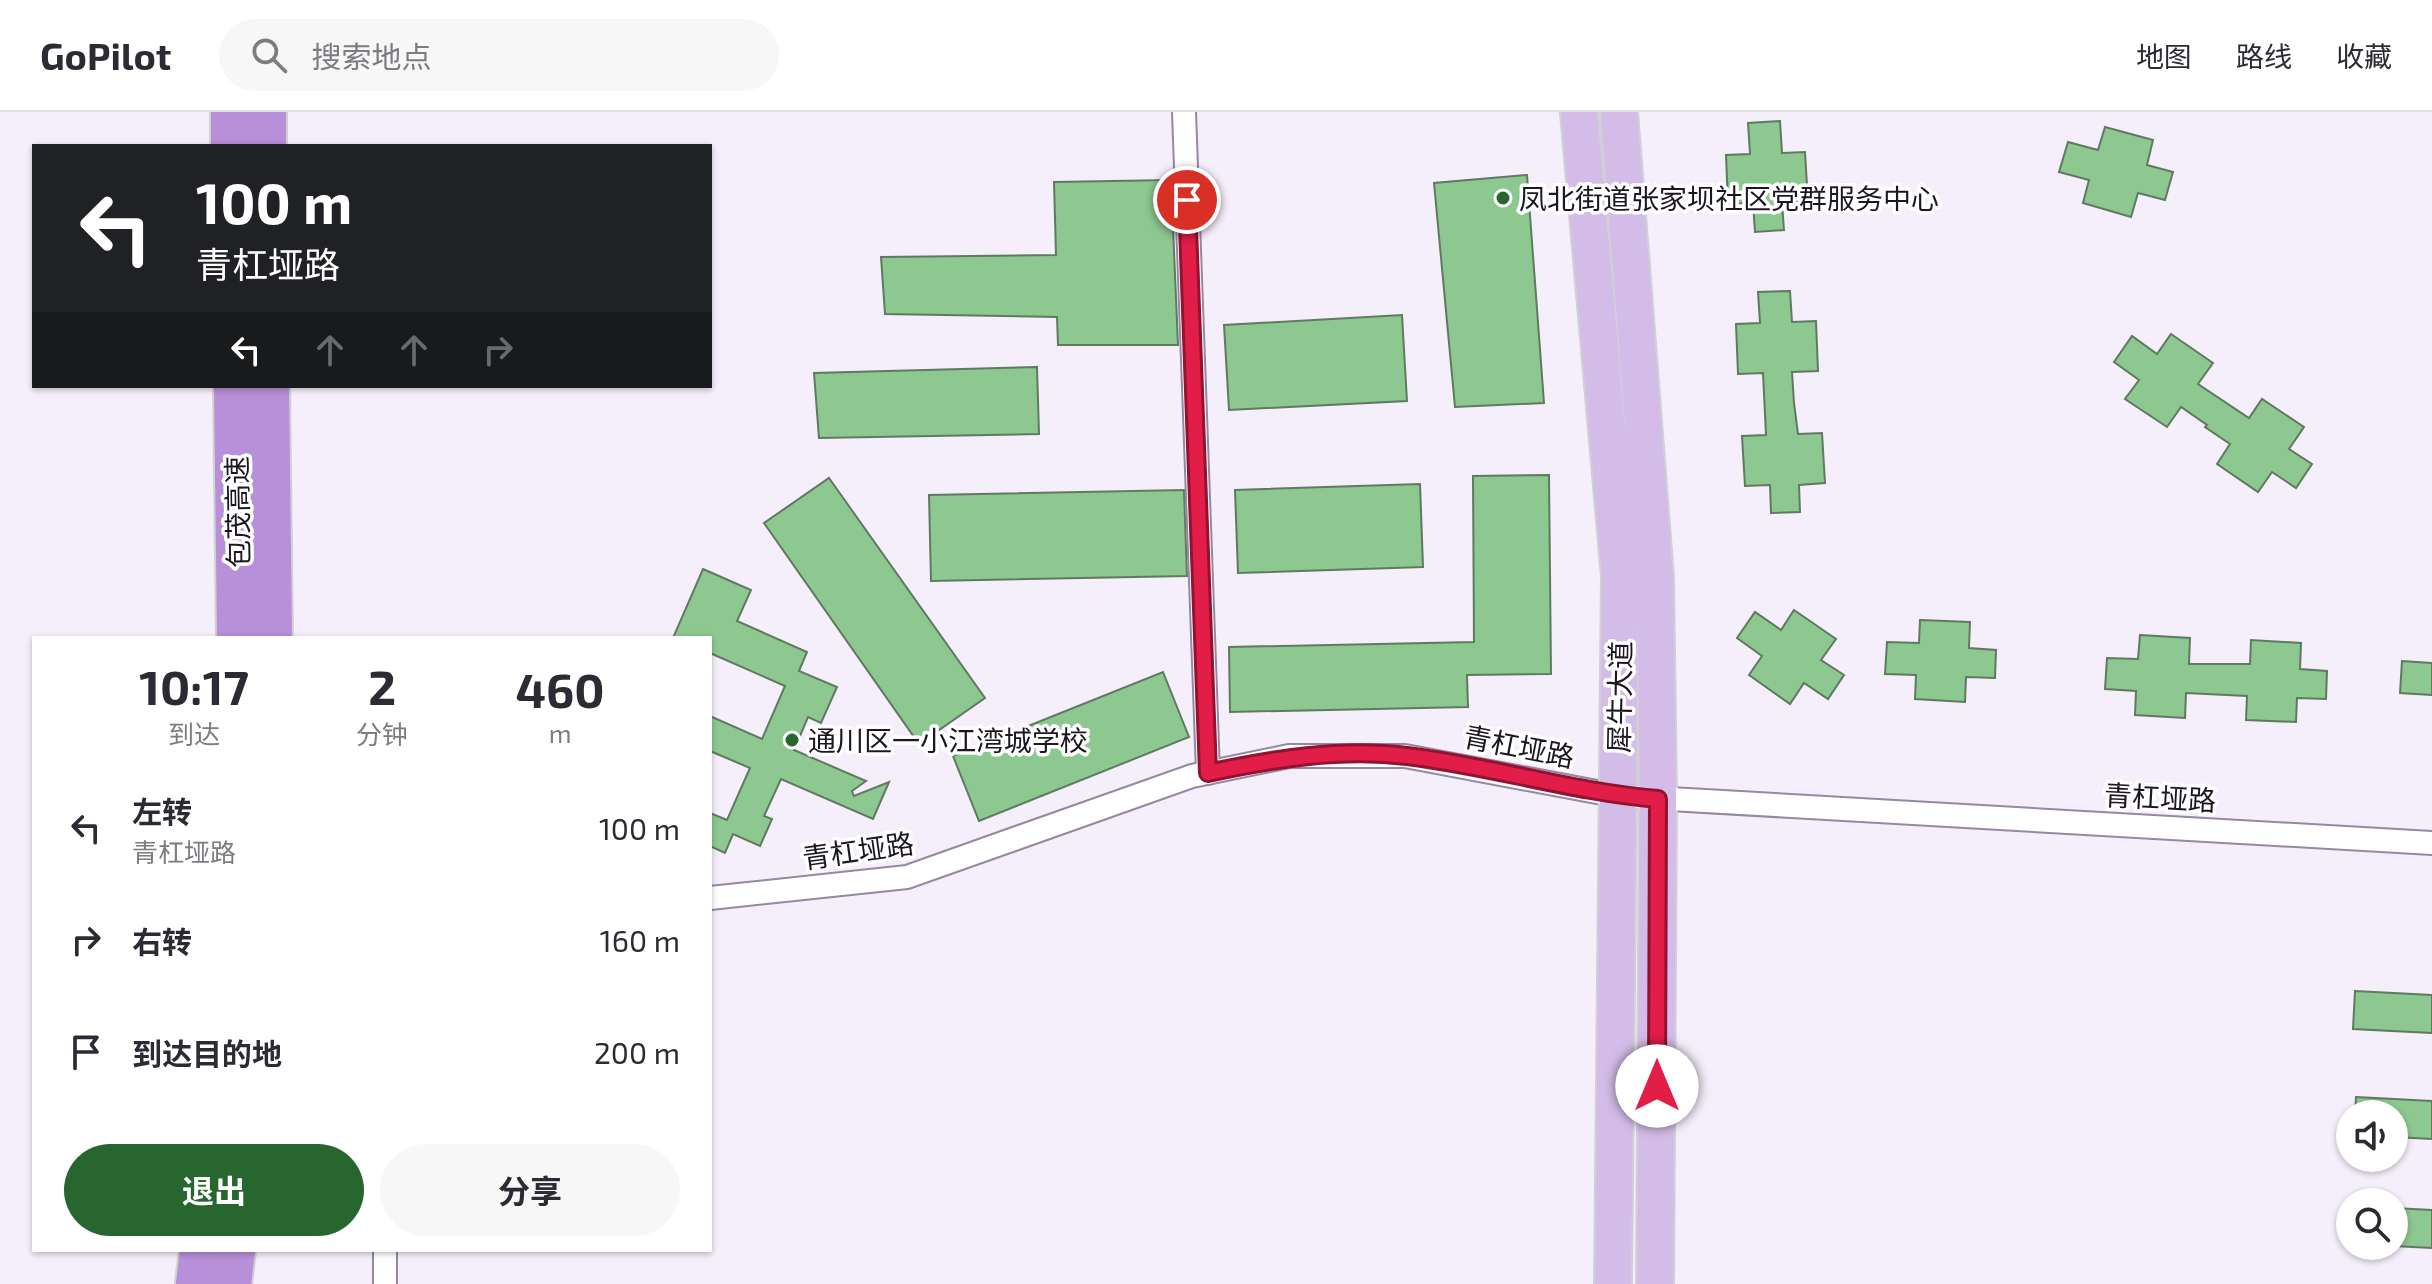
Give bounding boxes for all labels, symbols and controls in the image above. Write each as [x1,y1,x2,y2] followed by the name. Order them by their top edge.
[219,19,779,91] search box
[40,32,171,78] text: GoPilot
[247,33,291,77] icon: search
[311,38,431,74] text: 搜索地点
[2136,39,2192,73] text: 地图
[2236,39,2292,73] text: 路线
[2336,39,2392,73] text: 收藏
[1153,166,1221,234] pin
[196,168,352,235] text: 100 m
[64,176,168,280] icon: left
[1165,178,1209,222] icon: arrive
[1519,181,1939,215] place label: 凤北街道张家坝社区党群服务中心
[1494,189,1512,207] marker: 凤北街道张家坝社区党群服务中心
[196,242,340,285] text: 青杠垭路
[224,328,268,372] icon: left
[308,328,352,372] icon: ahead
[392,328,436,372] icon: ahead
[476,328,520,372] icon: right
[219,456,255,568] street label: 包茂高速
[1601,641,1637,753] street label: 犀牛大道
[139,657,249,715] text: 10:17
[368,657,396,715] text: 2
[515,660,605,718] text: 460
[549,717,571,748] text: m
[168,718,220,749] text: 到达
[356,718,408,749] text: 分钟
[1461,719,1577,773] street label: 青杠垭路
[808,723,1088,757] place label: 通川区一小江湾城学校
[783,731,801,749] marker: 通川区一小江湾城学校
[2103,777,2217,817] street label: 青杠垭路
[132,793,192,829] text: 左转
[64,806,108,850] icon: left
[599,810,680,846] text: 100 m
[800,825,916,875] street label: 青杠垭路
[132,836,236,867] text: 青杠垭路
[64,918,108,962] icon: right
[600,922,680,958] text: 160 m
[132,923,192,959] text: 右转
[64,1030,108,1074] icon: arrive
[594,1034,680,1070] text: 200 m
[132,1035,282,1071] text: 到达目的地
[1615,1044,1699,1128] position arrow
[2336,1100,2408,1260] map controls
[2336,1100,2408,1172] button: sound
[64,1144,364,1236] button: 退出
[380,1144,680,1236] button: 分享
[2336,1188,2408,1260] button: search

